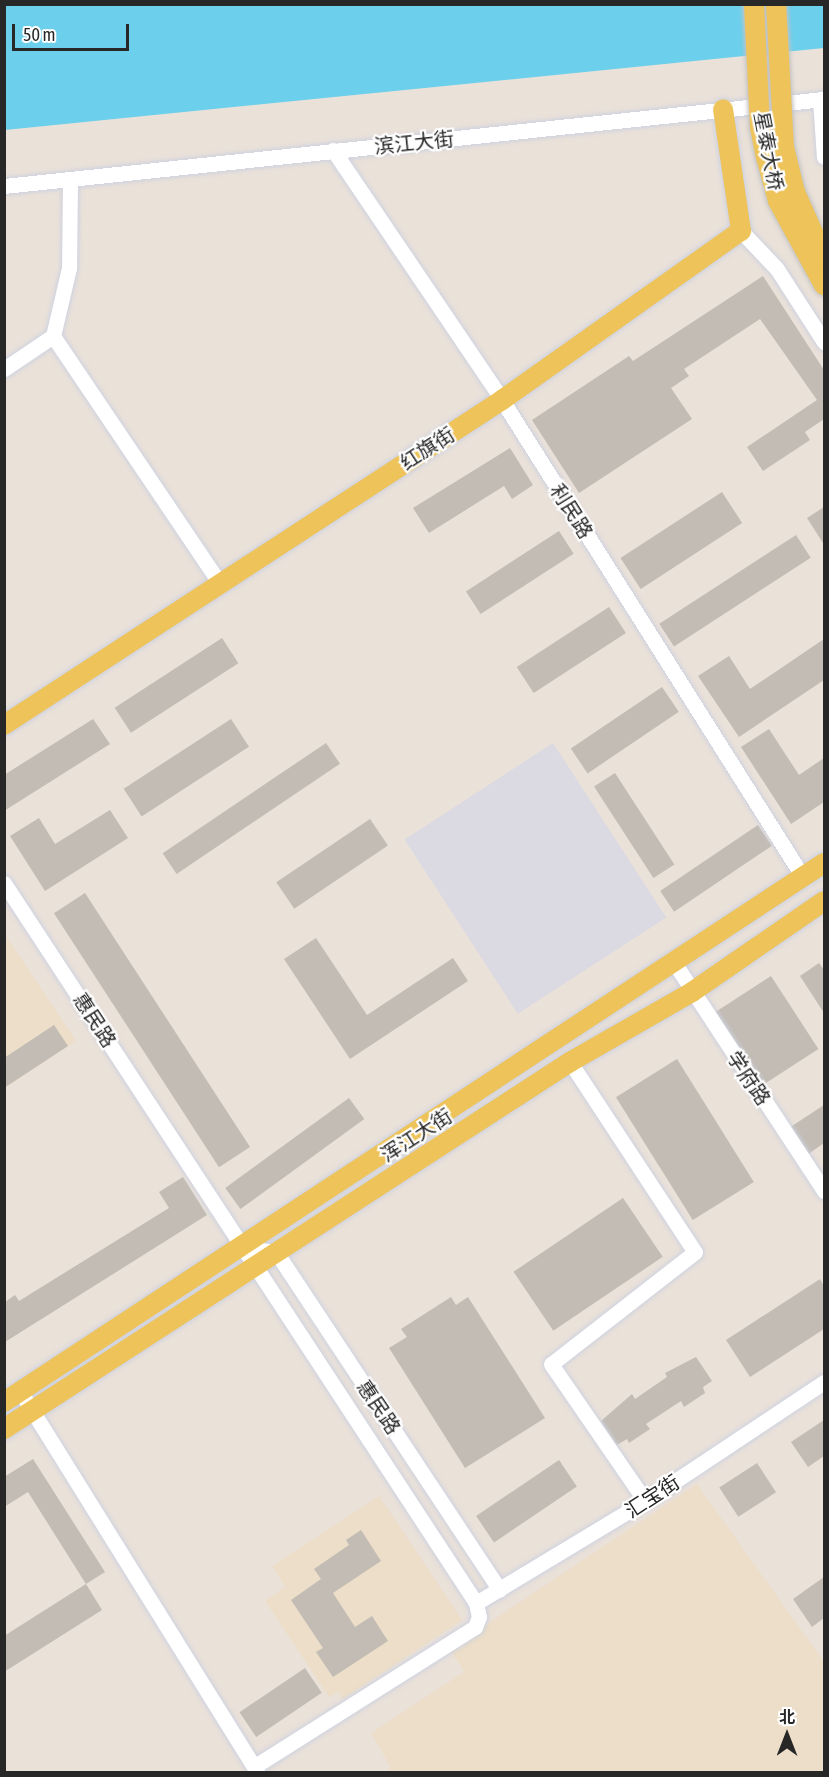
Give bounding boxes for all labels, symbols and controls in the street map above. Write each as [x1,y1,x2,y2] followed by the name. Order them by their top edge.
[15,12,132,50] scale bar
[23,24,55,45] text: 50 m
[750,109,788,193] street label: 星泰大桥
[373,126,455,158] street label: 滨江大街
[395,422,459,474] street label: 红旗街
[546,479,598,543] street label: 利民路
[69,988,121,1052] street label: 惠民路
[722,1046,776,1110] street label: 学府路
[376,1103,456,1167] street label: 浑江大街
[352,1375,406,1439] street label: 惠民路
[620,1470,684,1522] street label: 汇宝街
[757,1705,817,1765] north arrow
[779,1708,795,1726] text: 北

